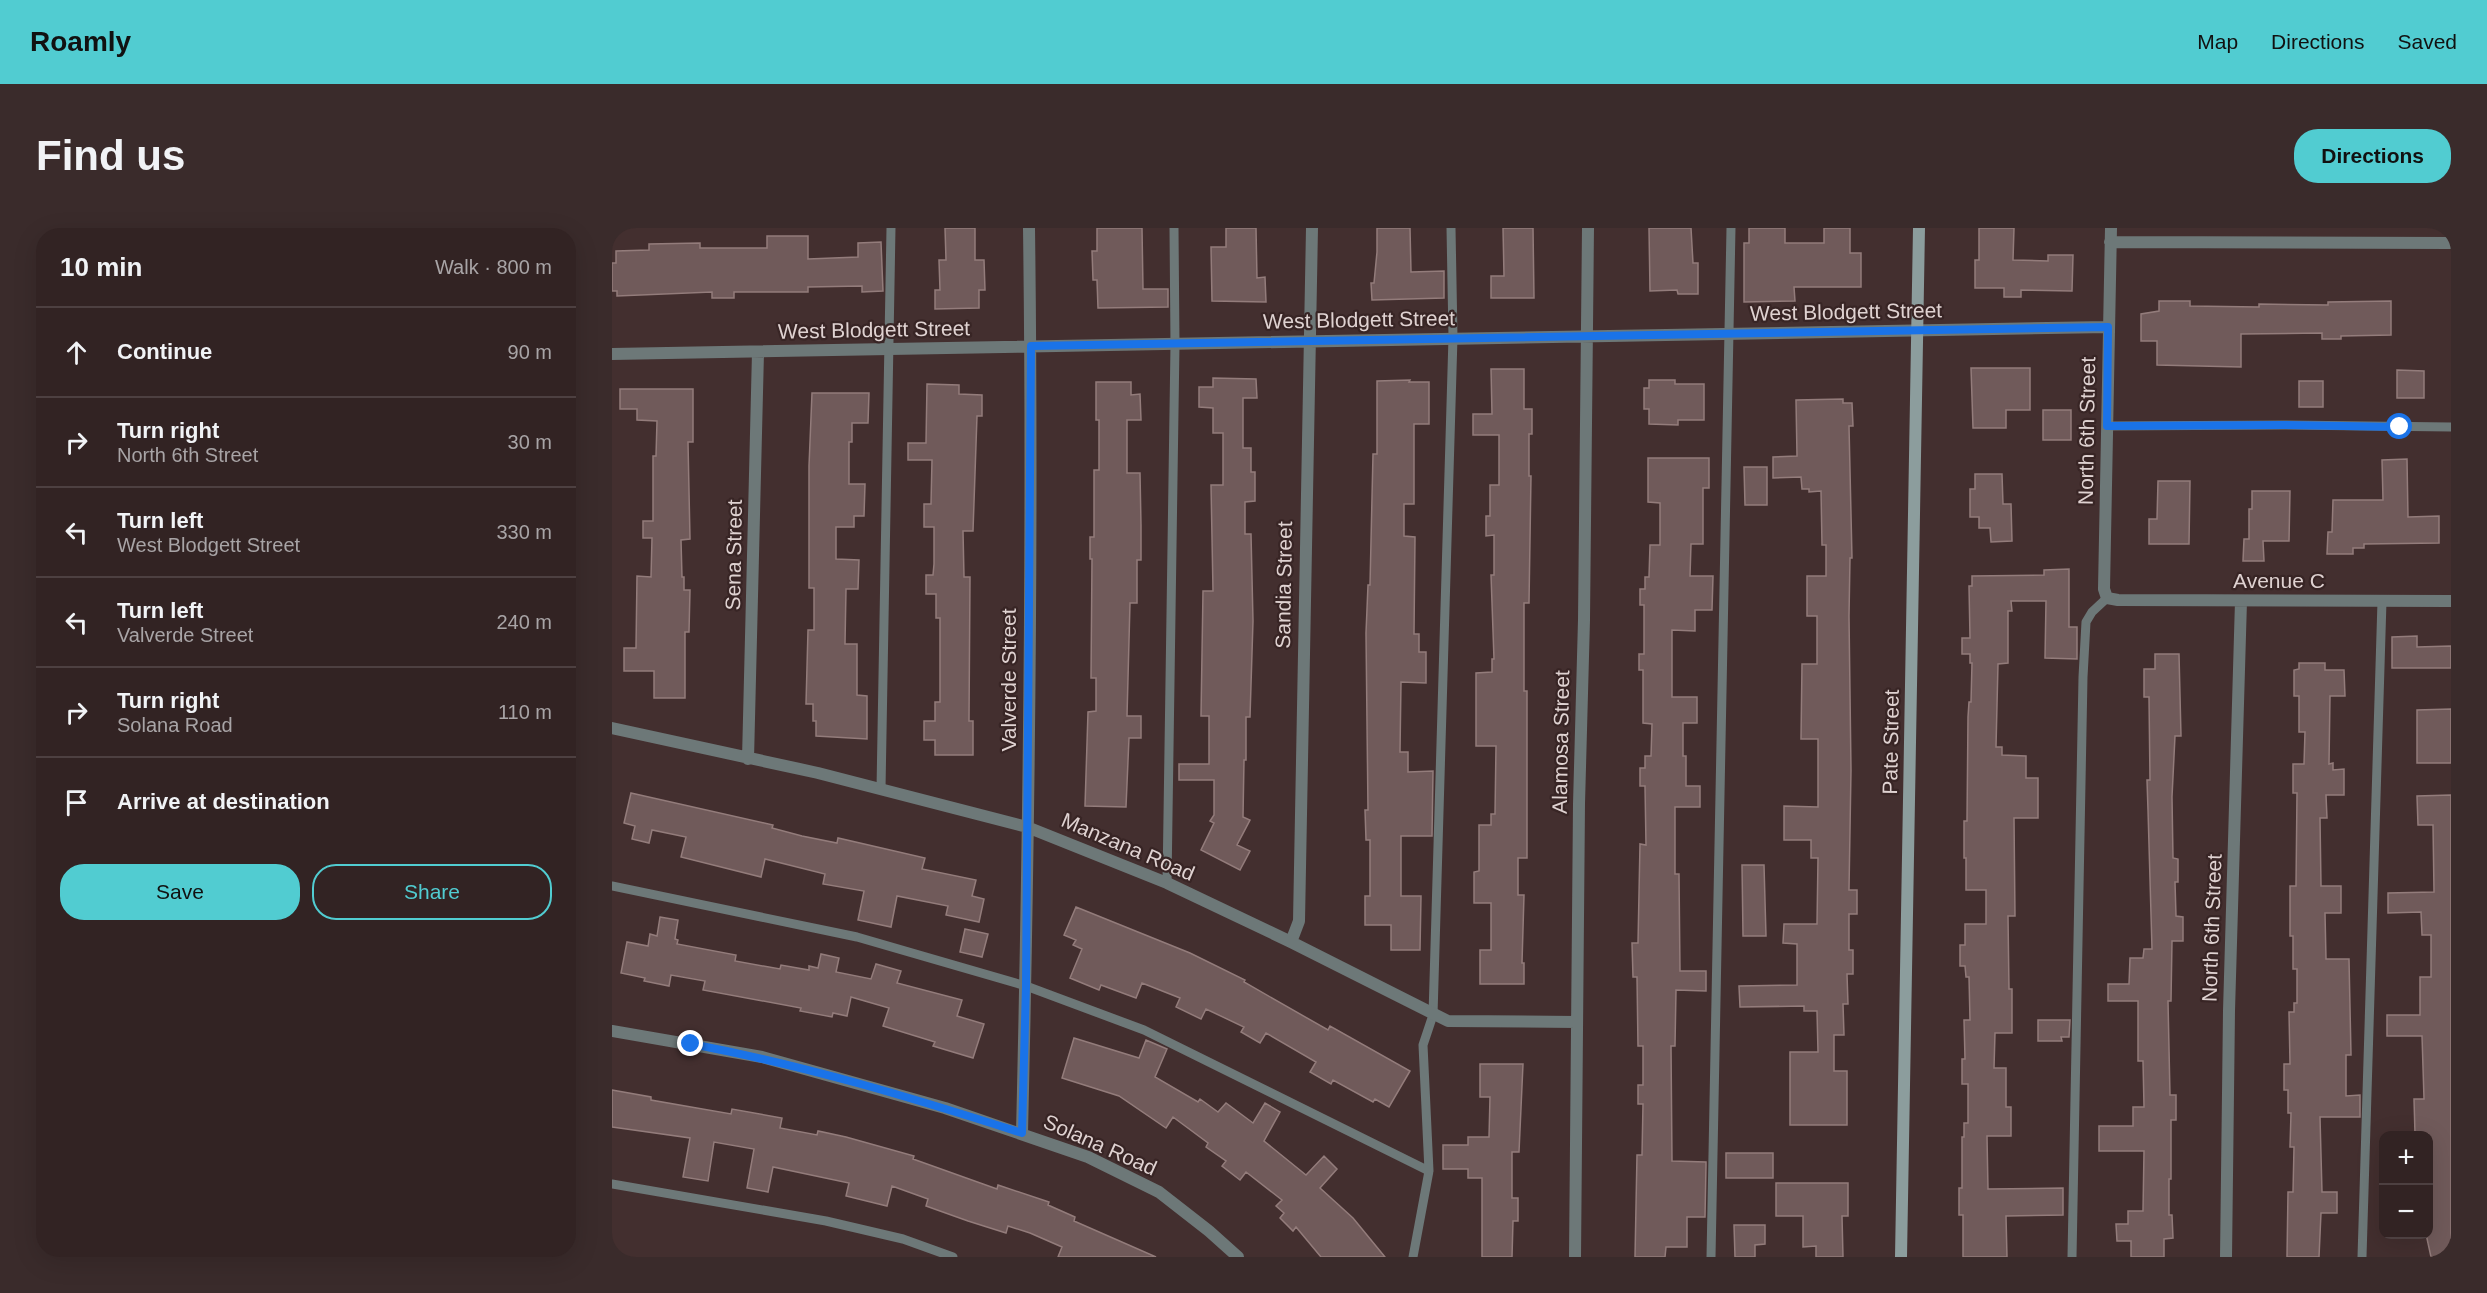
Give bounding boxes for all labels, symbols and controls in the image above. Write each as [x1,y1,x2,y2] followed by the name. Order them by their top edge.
[30,26,131,57] text: Roamly
[2197,30,2238,53] text: Map
[2271,30,2364,53] text: Directions
[2397,30,2457,53] text: Saved
[2294,129,2451,183] button: Directions
[36,132,185,179] text: Find us
[60,252,142,282] text: 10 min
[435,256,552,278] text: Walk · 800 m
[1750,298,1942,325] street label: West Blodgett Street
[1263,306,1455,333] street label: West Blodgett Street
[778,316,970,343] street label: West Blodgett Street
[60,336,93,369] icon: ahead
[117,339,212,364] text: Continue
[508,341,552,363] text: 90 m
[2074,357,2099,505] street label: North 6th Street
[2386,413,2412,439] route start
[117,418,219,443] text: Turn right
[60,426,93,459] icon: right
[508,431,552,453] text: 30 m
[117,444,258,466] text: North 6th Street
[721,499,746,611] street label: Sena Street
[117,508,203,533] text: Turn left
[60,516,93,549] icon: left
[496,521,552,543] text: 330 m
[1271,521,1296,649] street label: Sandia Street
[117,534,300,556] text: West Blodgett Street
[2233,569,2325,592] street label: Avenue C
[117,598,203,623] text: Turn left
[60,606,93,639] icon: left
[997,608,1020,752] street label: Valverde Street
[496,611,552,633] text: 240 m
[117,624,253,646] text: Valverde Street
[1548,670,1573,814] street label: Alamosa Street
[117,688,219,713] text: Turn right
[1878,689,1903,795] street label: Pate Street
[60,696,93,729] icon: right
[498,701,552,723] text: 110 m
[117,714,233,736] text: Solana Road
[60,786,93,819] icon: arrive
[117,789,330,814] text: Arrive at destination
[1058,808,1198,885] street label: Manzana Road
[2197,853,2226,1002] street label: North 6th Street
[60,864,300,920] button: Save
[312,864,552,920] button: Share
[677,1030,703,1056] route end
[1040,1109,1160,1180] street label: Solana Road
[2379,1131,2433,1239] map controls
[2379,1131,2433,1185] button: +
[2379,1185,2433,1239] button: −

